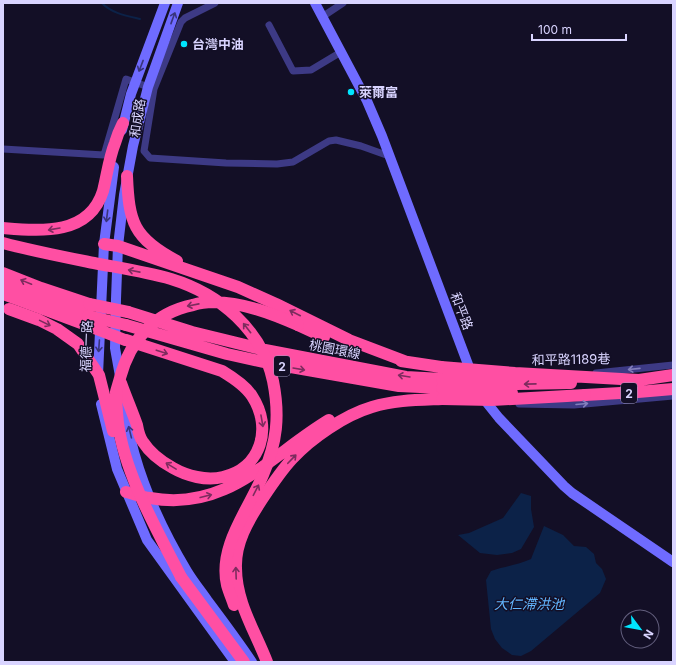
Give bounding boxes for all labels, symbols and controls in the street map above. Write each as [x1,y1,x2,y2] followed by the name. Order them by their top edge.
[170,12,178,24] one-way arrow
[532,16,626,42] scale bar
[538,22,572,37] text: 100 m
[192,36,244,52] place label: 台灣中油
[179,39,189,49] marker: 台灣中油
[137,59,145,71] one-way arrow
[359,84,398,100] place label: 萊爾富
[346,87,356,97] marker: 萊爾富
[126,97,148,139] street label: 和成路
[103,209,111,222] one-way arrow
[48,225,61,233] one-way arrow
[128,267,141,275] one-way arrow
[20,278,32,285] one-way arrow
[448,290,476,332] street label: 和平路
[187,301,200,309] one-way arrow
[289,309,301,317] one-way arrow
[39,320,51,327] one-way arrow
[77,320,95,372] street label: 福德一路
[243,323,251,334] one-way arrow
[308,336,362,362] street label: 桃園環線
[95,339,102,352] one-way arrow
[155,349,168,356] one-way arrow
[532,350,610,368] street label: 和平路1189巷
[274,356,290,376] road number: 2
[293,365,306,373] one-way arrow
[628,365,641,373] one-way arrow
[397,372,410,380] one-way arrow
[524,380,537,388] one-way arrow
[621,383,637,403] road number: 2
[575,401,588,408] one-way arrow
[258,415,266,428] one-way arrow
[125,426,133,439] one-way arrow
[287,454,297,464] one-way arrow
[165,462,177,470] one-way arrow
[253,484,260,496] one-way arrow
[199,491,212,499] one-way arrow
[232,567,240,580] one-way arrow
[494,595,566,612] water label: 大仁滯洪池
[620,609,660,649] north arrow
[640,627,657,642] text: N

